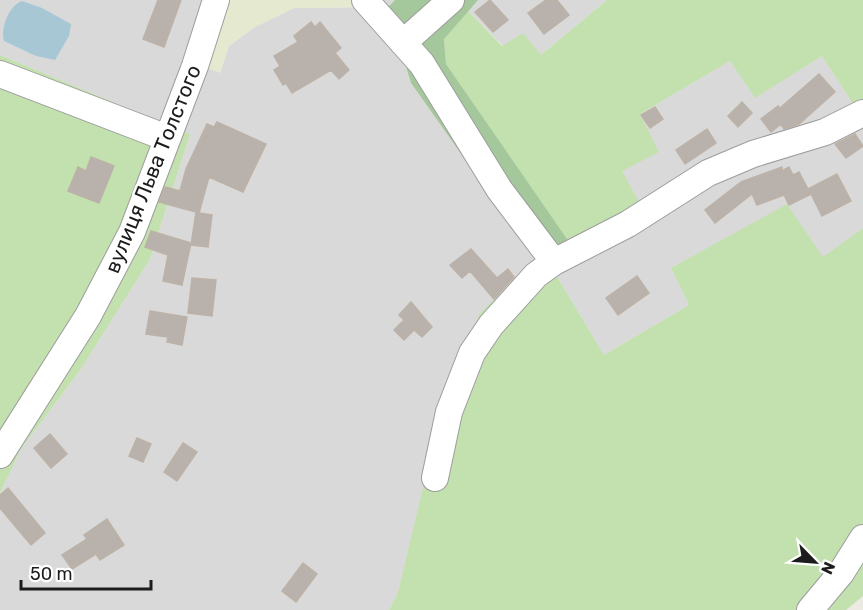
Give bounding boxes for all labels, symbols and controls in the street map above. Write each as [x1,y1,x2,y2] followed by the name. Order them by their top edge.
[99,61,206,277] street label: вулиця Льва Толстого
[785,532,845,592] north arrow
[21,553,152,591] scale bar
[817,559,839,577] text: N
[30,563,73,585] text: 50 m

